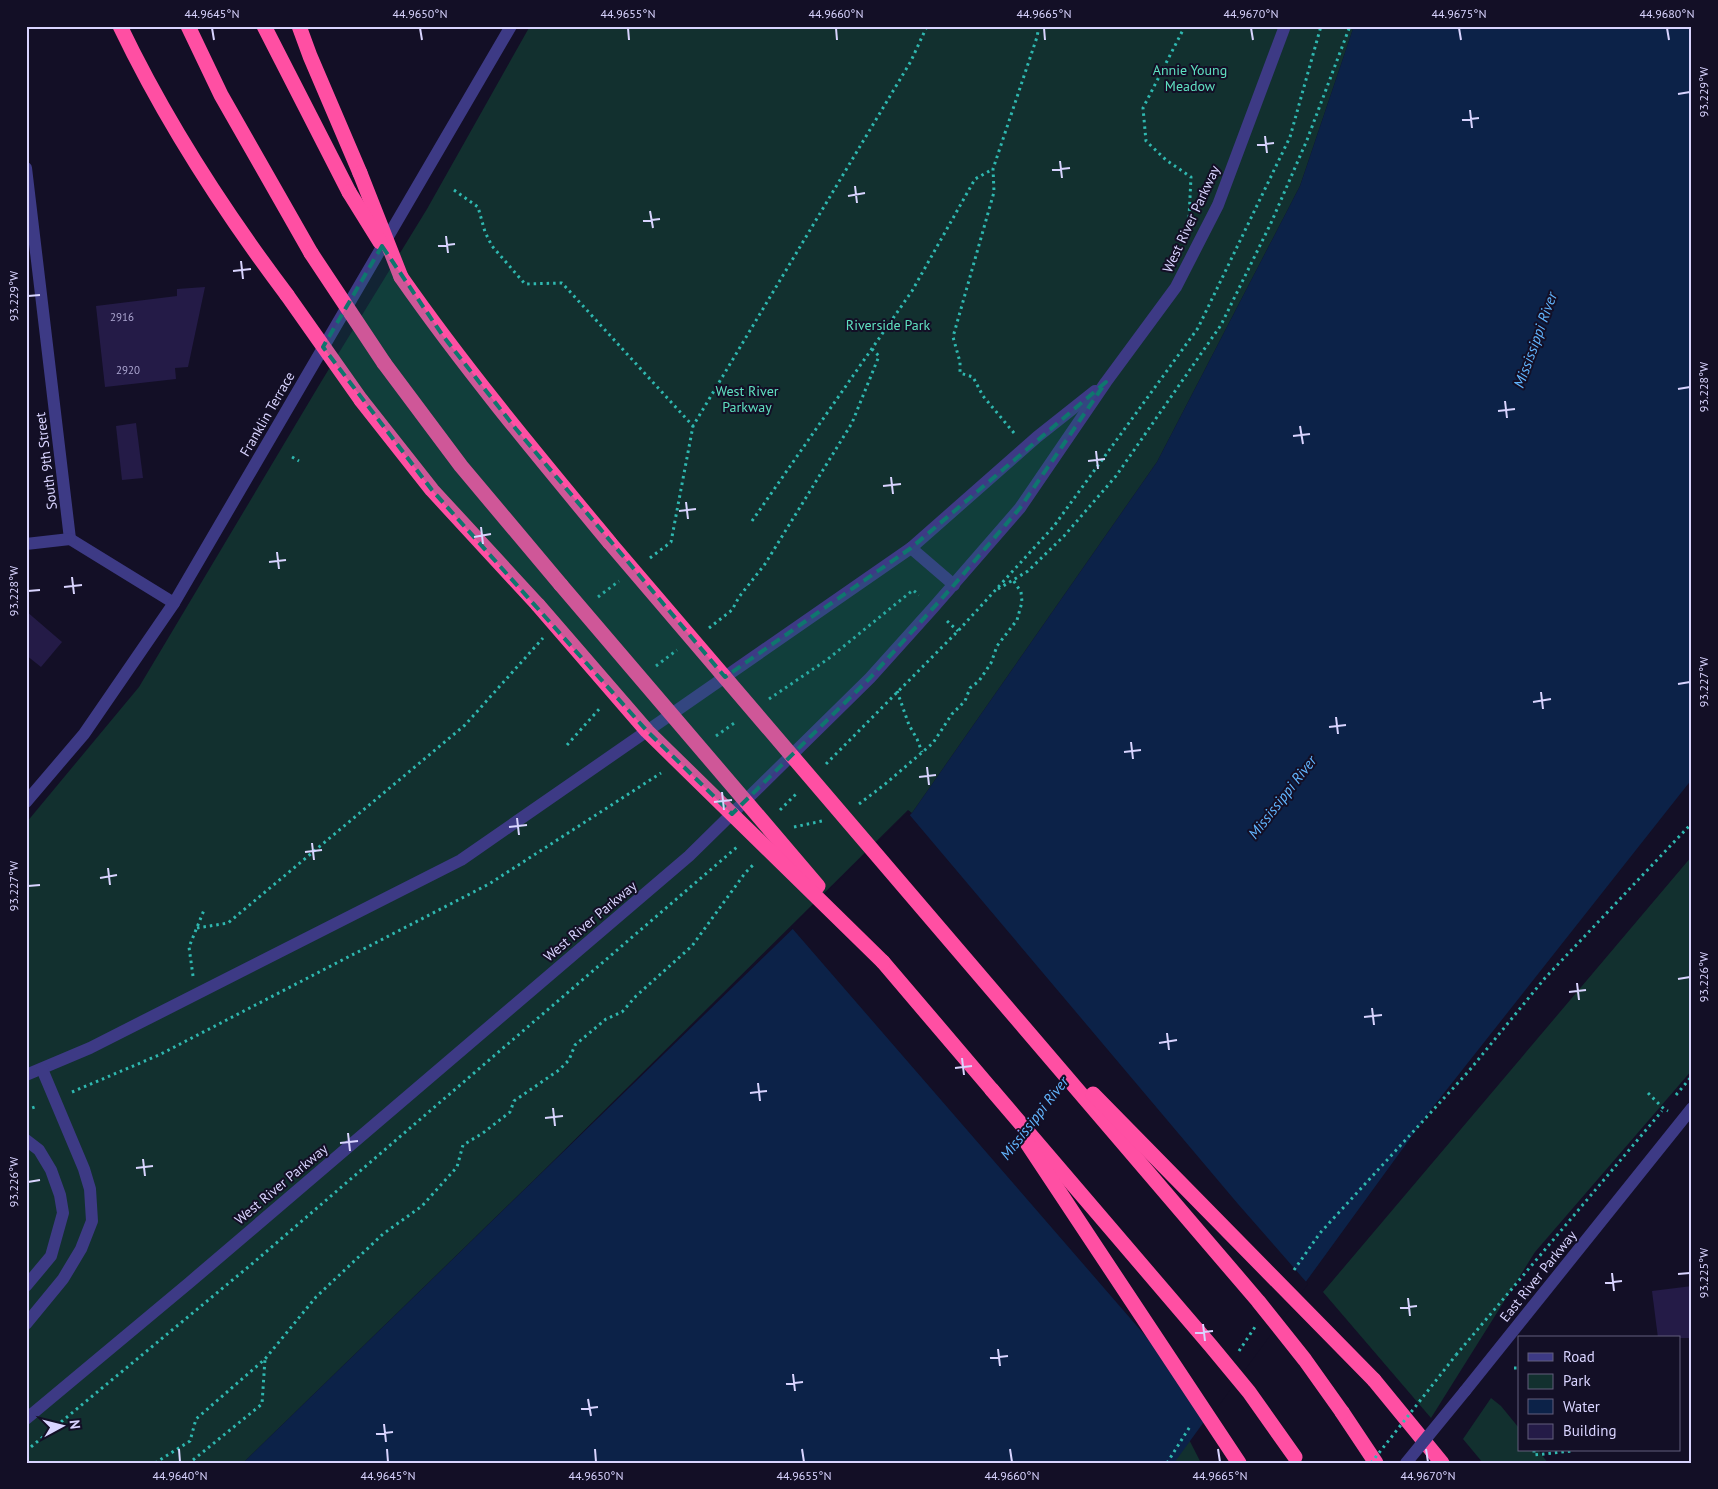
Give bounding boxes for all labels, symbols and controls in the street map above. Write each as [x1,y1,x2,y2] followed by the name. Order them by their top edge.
[185,6,239,21] text: 44.9645°N
[393,6,447,21] text: 44.9650°N
[601,6,655,21] text: 44.9655°N
[809,6,863,21] text: 44.9660°N
[1017,6,1071,21] text: 44.9665°N
[1224,6,1278,21] text: 44.9670°N
[1432,6,1486,21] text: 44.9675°N
[1640,6,1694,21] text: 44.9680°N
[1153,61,1227,95] park label: Annie Young Meadow
[1696,67,1711,117] text: 93.229°W
[1158,162,1224,276] street label: West River Parkway
[6,271,21,321] text: 93.229°W
[1509,289,1561,390] water label: Mississippi River
[110,310,134,324] house number: 2916
[846,316,930,334] park label: Riverside Park
[1696,362,1711,412] text: 93.228°W
[116,363,140,377] house number: 2920
[236,368,298,460] street label: Franklin Terrace
[715,382,779,416] park label: West River Parkway
[31,411,61,511] street label: South 9th Street
[6,566,21,616] text: 93.228°W
[1696,657,1711,707] text: 93.227°W
[1244,751,1321,842] water label: Mississippi River
[6,861,21,911] text: 93.227°W
[540,876,641,965] street label: West River Parkway
[1696,952,1711,1002] text: 93.226°W
[996,1072,1073,1163] water label: Mississippi River
[231,1139,332,1228] street label: West River Parkway
[6,1157,21,1207] text: 93.226°W
[1496,1226,1581,1325] street label: East River Parkway
[1696,1248,1711,1298] text: 93.225°W
[1518,1336,1680,1452] legend
[1563,1347,1595,1366] text: Road
[1563,1371,1591,1390] text: Park
[1563,1397,1600,1416] text: Water
[38,1402,88,1452] north arrow
[65,1419,84,1430] text: N
[1563,1421,1617,1440] text: Building
[153,1468,207,1483] text: 44.9640°N
[361,1468,415,1483] text: 44.9645°N
[569,1468,623,1483] text: 44.9650°N
[777,1468,831,1483] text: 44.9655°N
[985,1468,1039,1483] text: 44.9660°N
[1193,1468,1247,1483] text: 44.9665°N
[1401,1468,1455,1483] text: 44.9670°N

